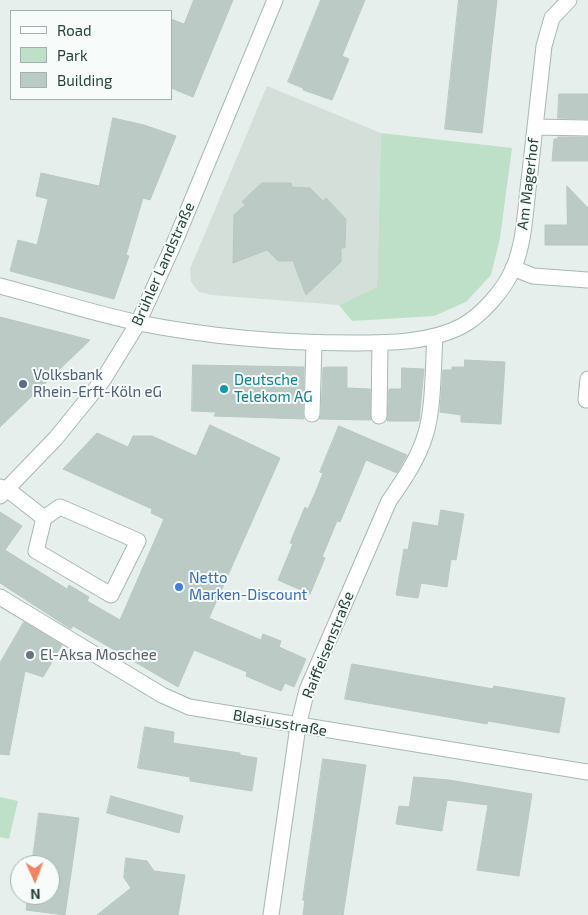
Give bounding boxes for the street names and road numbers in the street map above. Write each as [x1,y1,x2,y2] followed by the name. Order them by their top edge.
[513,137,543,231] street label: Am Magerhof
[128,199,198,329] street label: Brühler Landstraße
[298,589,358,701] street label: Raiffeisenstraße
[232,706,328,740] street label: Blasiusstraße

